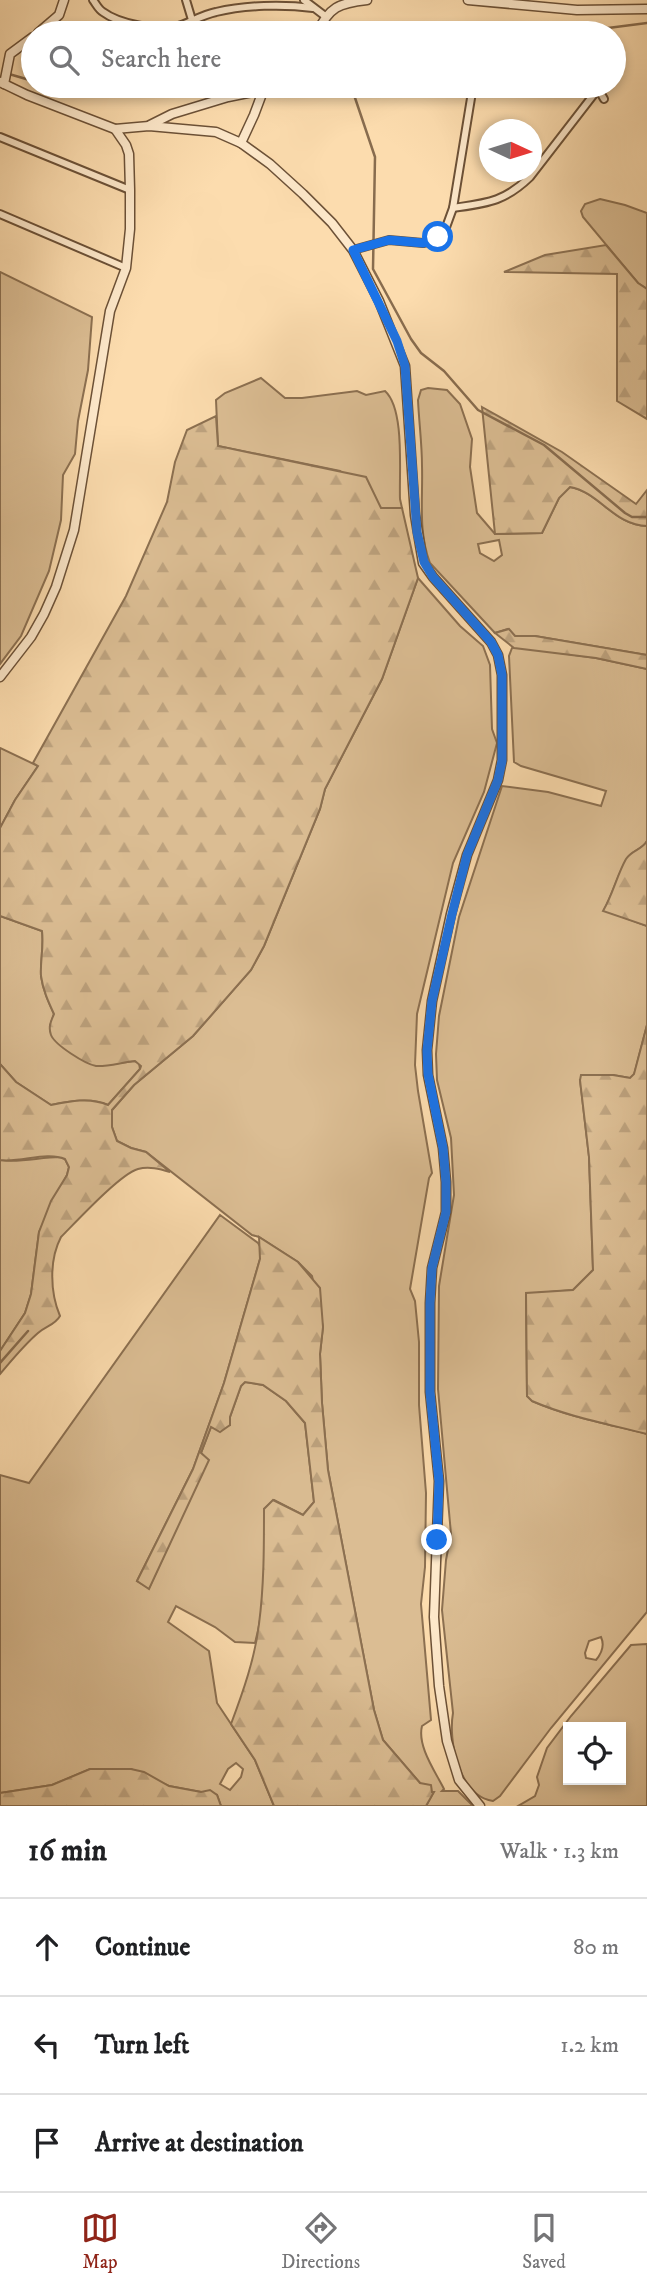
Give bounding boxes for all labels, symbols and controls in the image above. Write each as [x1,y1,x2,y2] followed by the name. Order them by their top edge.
[21,21,626,98] search box
[45,41,83,79] icon: search
[101,43,221,76] text: Search here
[479,119,542,182] north arrow
[422,221,453,252] route start
[421,1524,452,1555] route end
[563,1722,626,1785] map controls
[563,1722,626,1785] button: locate
[28,1833,107,1870] text: 16 min
[500,1837,619,1866] text: Walk · 1.3 km
[28,1928,66,1966] icon: ahead
[95,1931,190,1964] text: Continue
[573,1933,619,1962] text: 80 m
[28,2026,66,2064] icon: left
[95,2029,189,2062] text: Turn left
[560,2031,619,2060] text: 1.2 km
[28,2124,66,2162] icon: arrive
[95,2127,304,2160] text: Arrive at destination
[81,2209,119,2274] tab: Map
[281,2209,360,2274] tab: Directions
[522,2209,566,2274] tab: Saved

